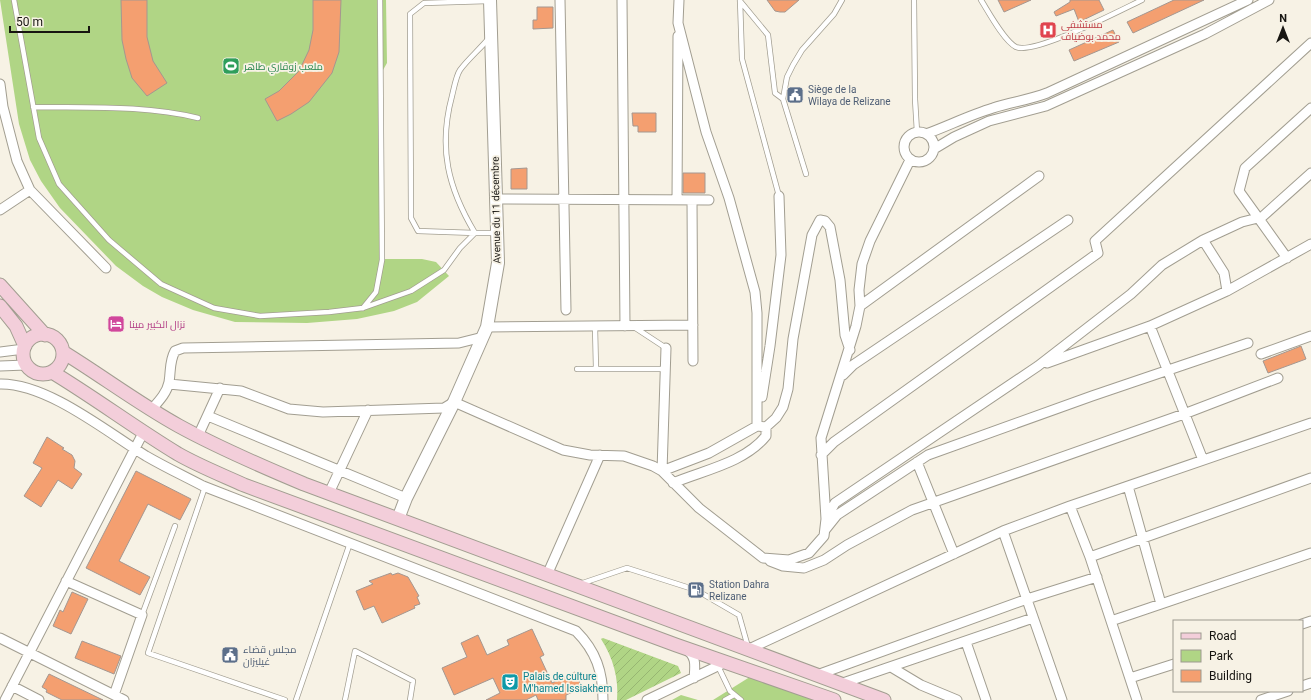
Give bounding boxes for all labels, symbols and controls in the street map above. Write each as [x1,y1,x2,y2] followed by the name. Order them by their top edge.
[10,8,89,34] scale bar
[1263,8,1303,48] north arrow
[1279,12,1287,25] text: N
[16,15,43,29] text: 50 m
[1061,19,1121,42] place label: مستشفى محمد بوضياف
[1038,20,1058,40] hospital icon: مستشفى محمد بوضياف
[221,56,241,76] sports icon: ملعب زوقاري طاهر
[243,61,323,74] place label: ملعب زوقاري طاهر
[808,84,891,107] place label: Siège de la Wilaya de Relizane
[785,85,805,105] public building icon: Siège de la Wilaya de Relizane
[490,156,502,264] street label: Avenue du 11 décembre
[106,314,126,334] hotel icon: نزال الكبير مينا
[129,319,185,331] place label: نزال الكبير مينا
[709,579,769,602] place label: Station Dahra Relizane
[686,580,706,600] fuel station icon: Station Dahra Relizane
[1173,620,1303,692] legend
[1209,629,1237,643] text: Road
[243,644,296,668] place label: مجلس قضاء غيليزان
[220,645,240,665] public building icon: مجلس قضاء غيليزان
[1209,649,1234,663] text: Park
[1209,669,1252,683] text: Building
[523,671,612,694] place label: Palais de culture M'hamed Issiakhem
[500,672,520,692] theatre icon: Palais de culture M'hamed Issiakhem

